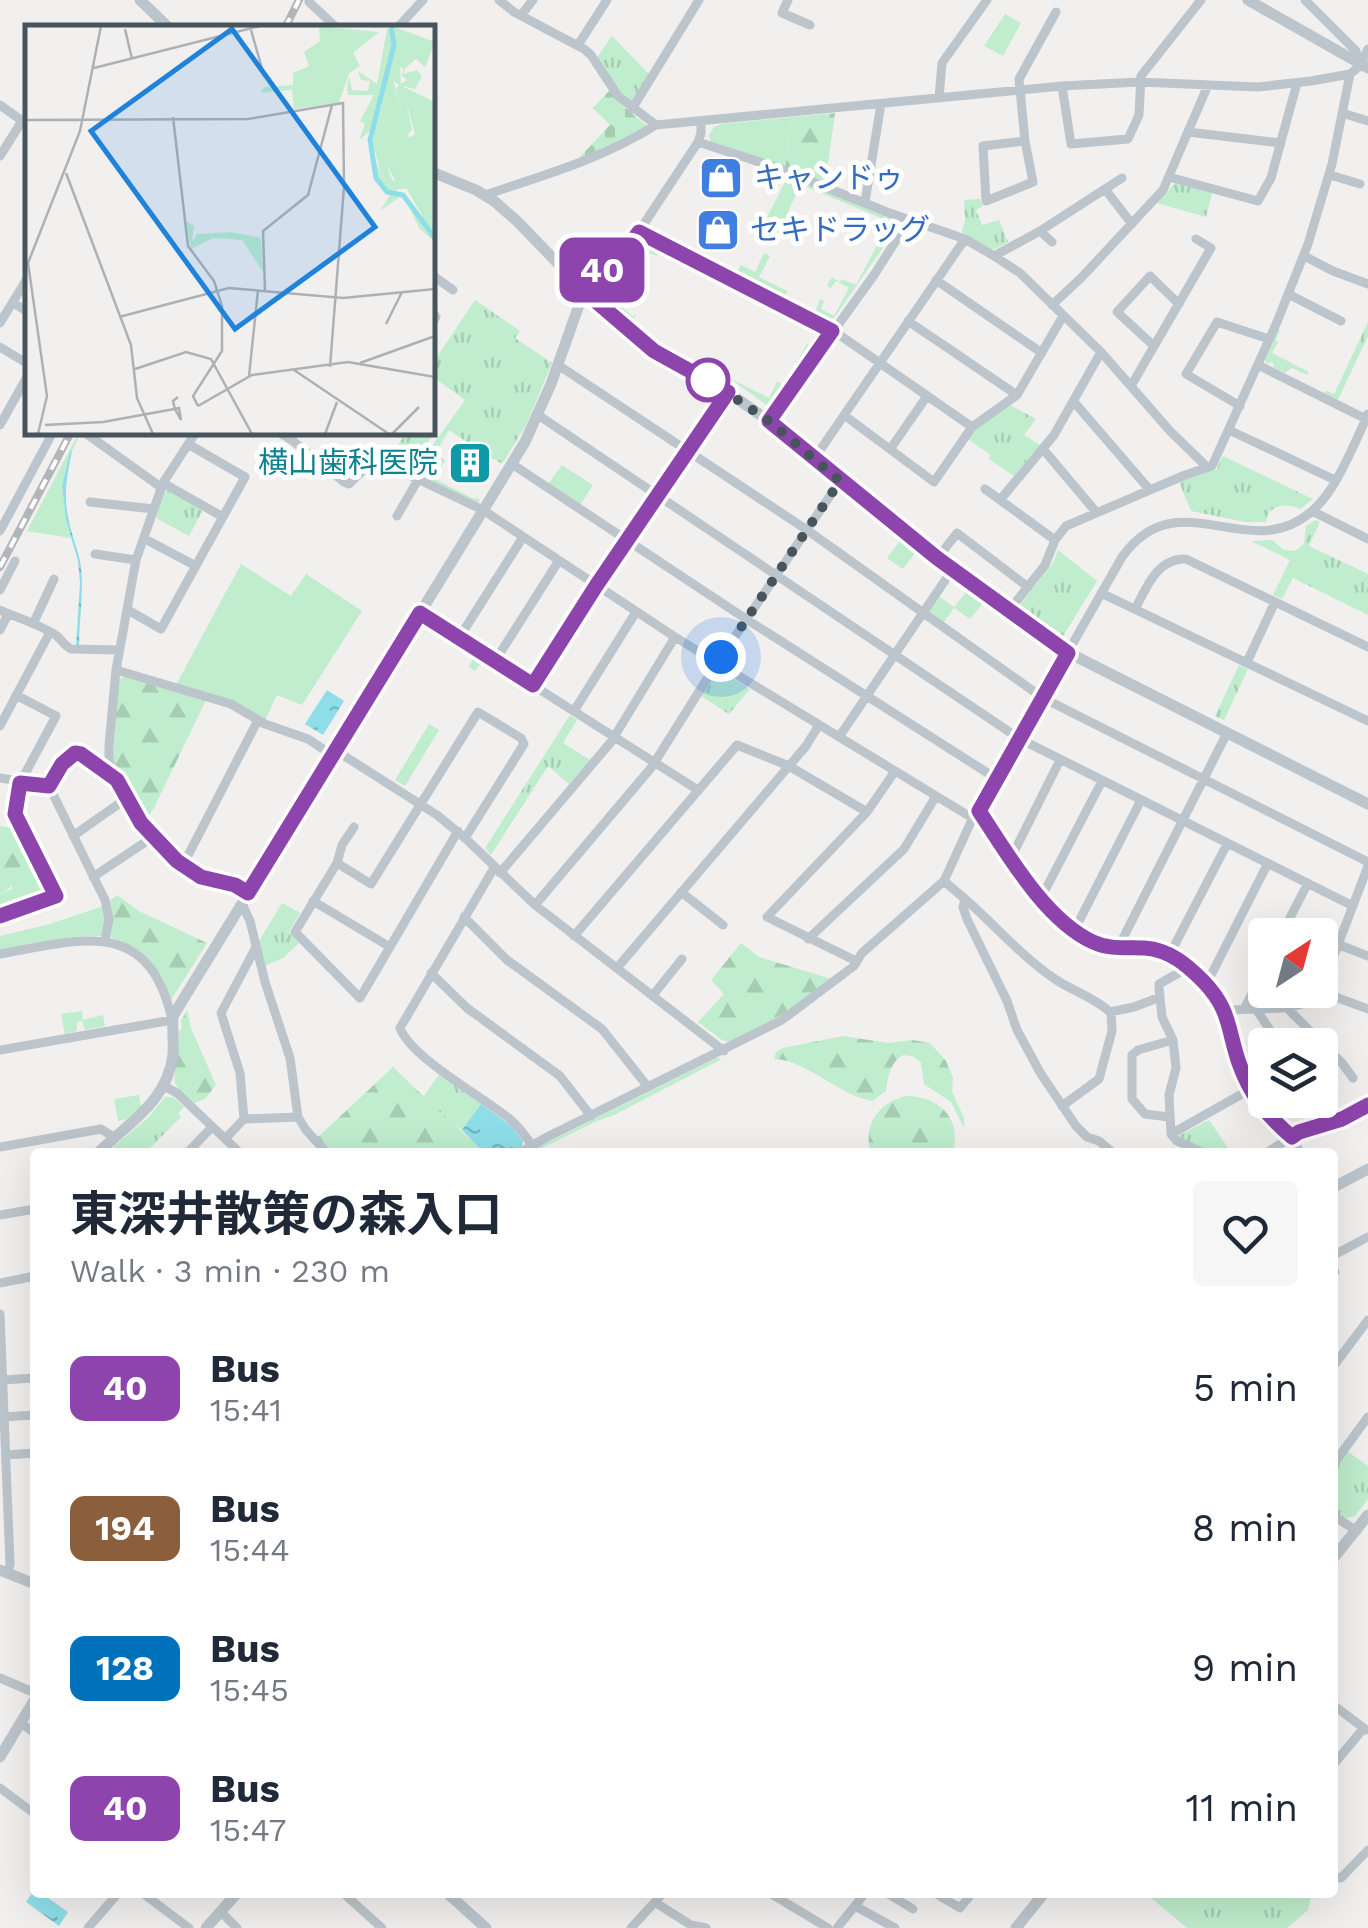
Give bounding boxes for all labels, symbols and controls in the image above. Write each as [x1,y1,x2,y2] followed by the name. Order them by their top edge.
[25,25,435,435] inset map
[698,155,744,201] shop icon: キャンドゥ
[754,160,904,195] place label: キャンドゥ
[695,207,741,253] shop icon: セキドラッグ
[750,212,930,247] place label: セキドラッグ
[557,238,647,302] line badge: 40
[579,249,625,291] text: 40
[687,359,729,401] unlabelled marker
[447,440,493,486] building icon: 横山歯科医院
[258,445,438,480] place label: 横山歯科医院
[696,632,746,682] your location
[1248,918,1338,1008] north arrow
[1248,918,1338,1118] map controls
[1248,1028,1338,1118] button: layers
[1193,1181,1298,1286] button: heart
[70,1186,502,1243] text: 東深井散策の森入口
[70,1252,390,1290] text: Walk · 3 min · 230 m
[210,1347,280,1391] text: Bus
[1193,1366,1298,1410] text: 5 min
[102,1367,148,1409] text: 40
[210,1391,282,1429] text: 15:41
[210,1487,280,1531] text: Bus
[1192,1506,1298,1550] text: 8 min
[95,1507,155,1549] text: 194
[210,1531,290,1569] text: 15:44
[210,1627,280,1671] text: Bus
[1192,1646,1298,1690] text: 9 min
[96,1647,154,1689] text: 128
[210,1671,289,1709] text: 15:45
[210,1767,280,1811] text: Bus
[1186,1786,1298,1830] text: 11 min
[102,1787,148,1829] text: 40
[210,1811,286,1849] text: 15:47

